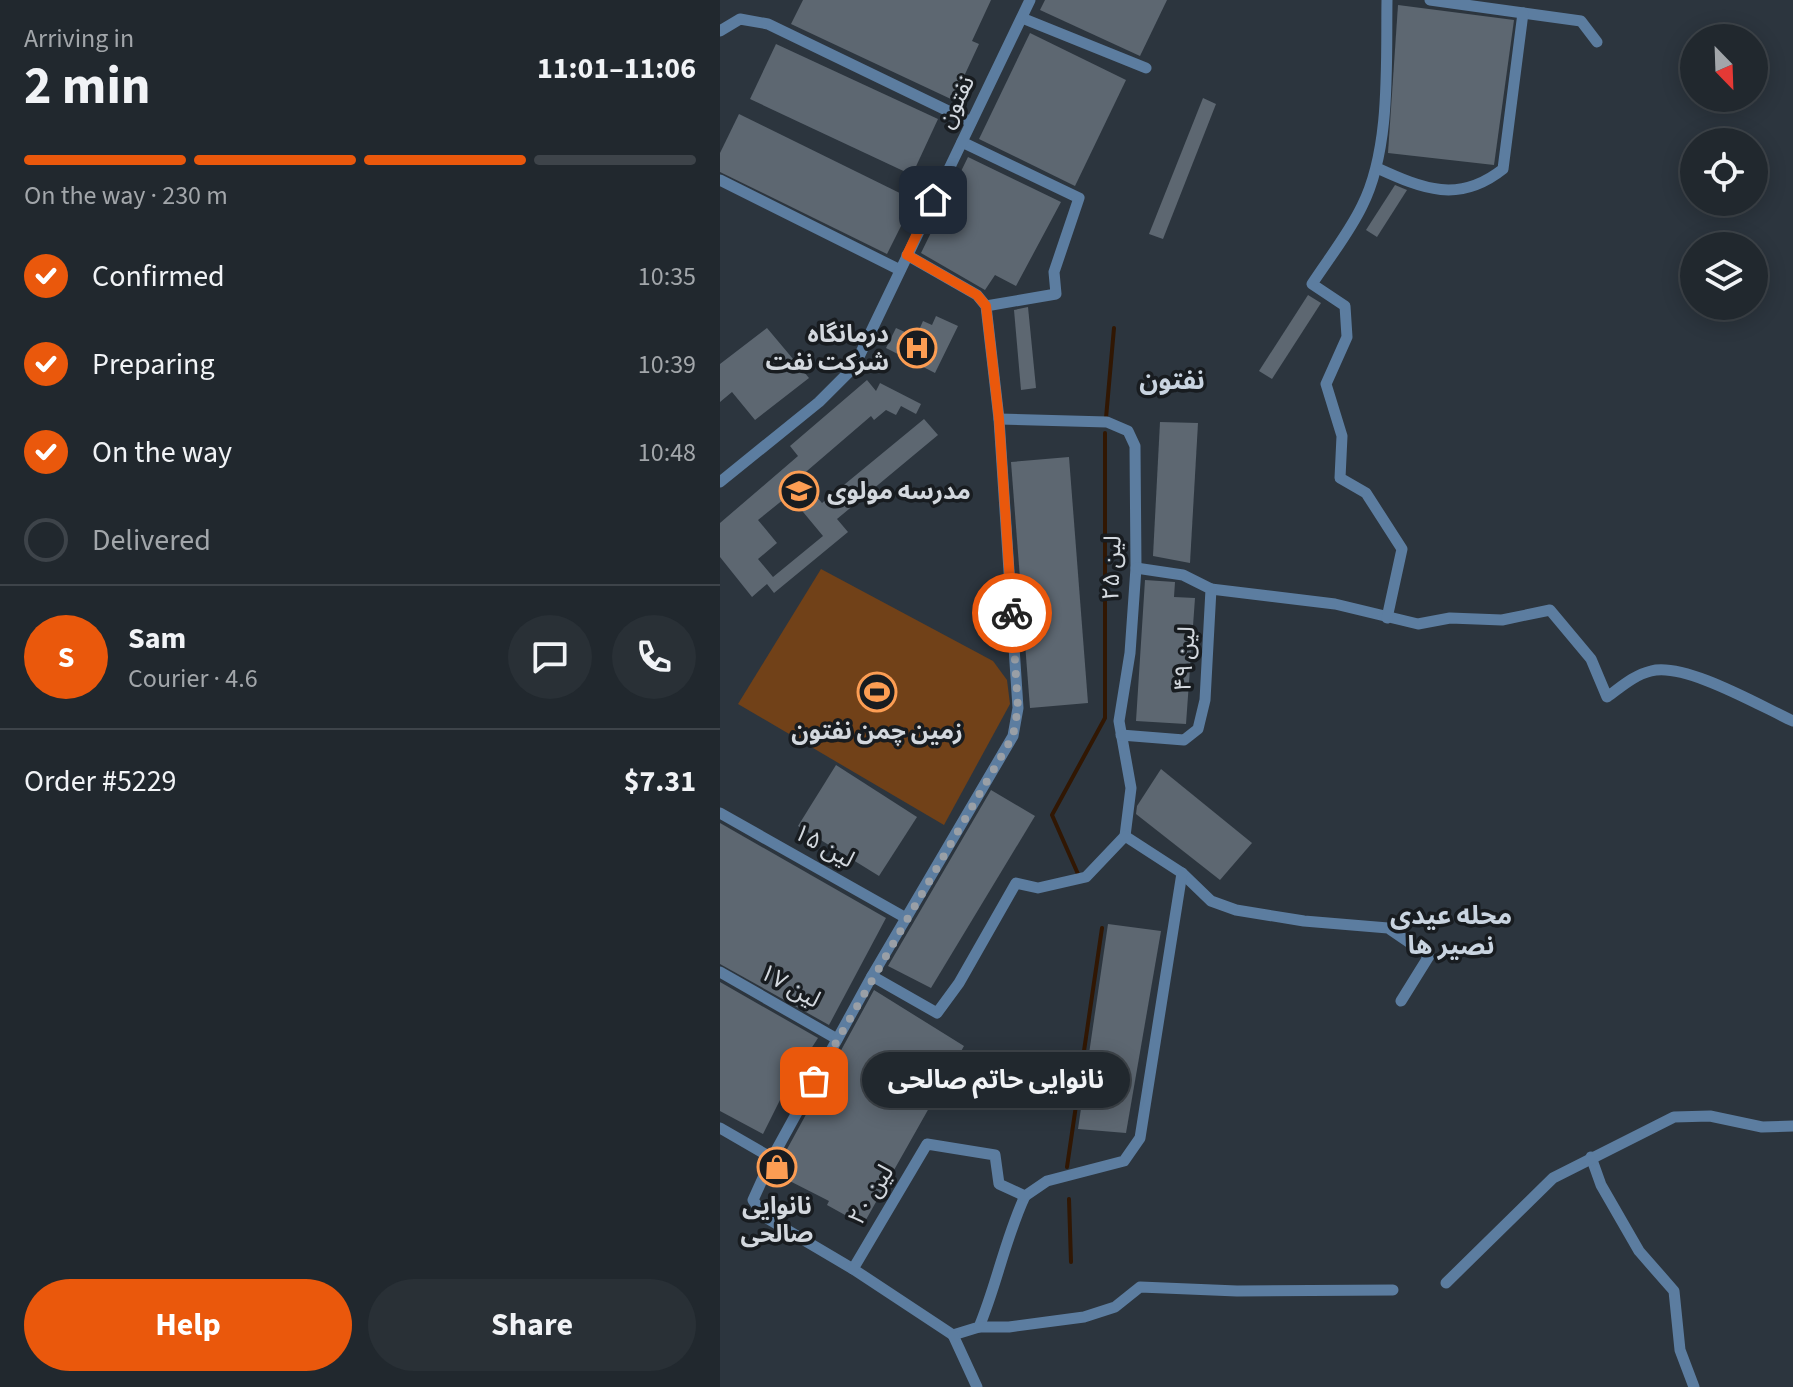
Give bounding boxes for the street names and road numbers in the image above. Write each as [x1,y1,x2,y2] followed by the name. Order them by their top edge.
[928,70,984,134] street label: نفتون
[1093,535,1131,601] street label: لین ۲۵
[1165,625,1205,693] street label: لین ۴۹
[787,815,861,877] street label: لین ۱۵
[753,955,827,1017] street label: لین ۱۷
[839,1158,903,1232] street label: لین ۲۰

